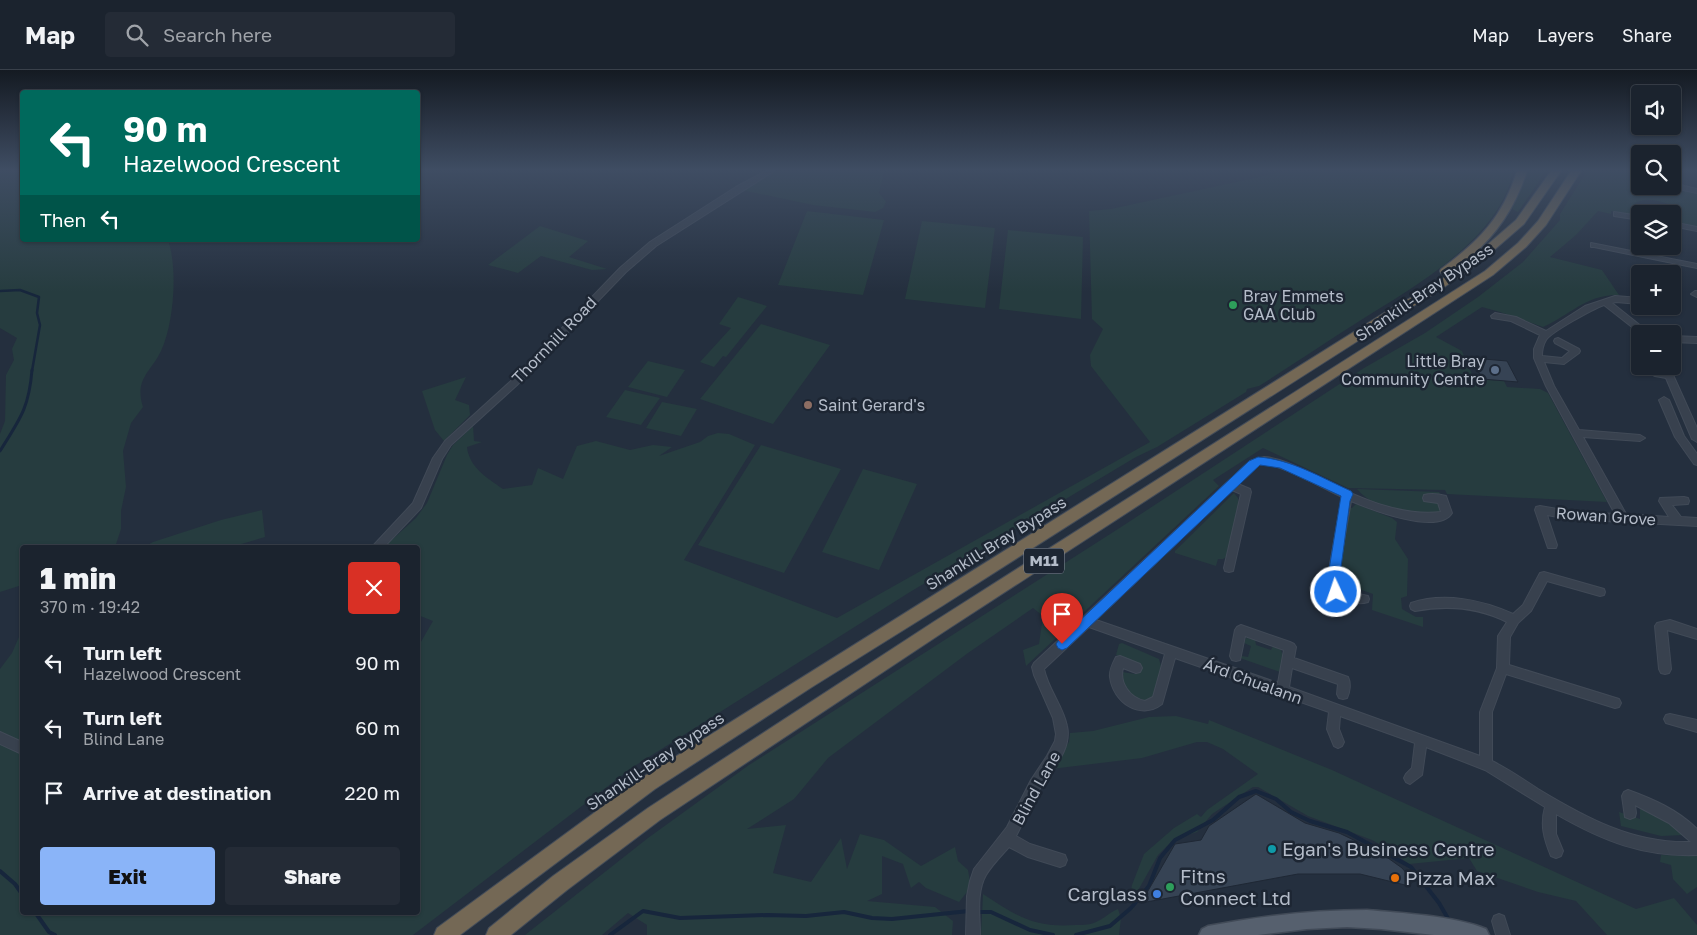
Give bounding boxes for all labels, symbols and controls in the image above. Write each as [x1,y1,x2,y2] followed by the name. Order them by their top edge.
[105,12,455,57] search box
[25,20,75,49] text: Map
[123,21,151,49] icon: search
[163,23,272,46] text: Search here
[1472,24,1509,46] text: Map
[1537,24,1594,46] text: Layers
[1622,24,1672,46] text: Share
[1631,85,1681,375] map controls
[1631,85,1681,135] button: sound
[123,108,207,150] text: 90 m
[40,110,105,175] icon: left
[1631,145,1681,195] button: search
[123,150,341,177] text: Hazelwood Crescent
[96,205,124,233] icon: left
[1631,205,1681,255] button: layers
[40,208,86,231] text: Then
[1351,238,1497,346] street label: Shankill-Bray Bypass
[1631,265,1681,315] button: +
[1243,286,1344,324] place label: Bray Emmets GAA Club
[508,292,600,388] street label: Thornhill Road
[1227,299,1239,311] marker: Bray Emmets GAA Club
[1631,325,1681,375] button: −
[1341,351,1485,389] place label: Little Bray Community Centre
[1489,364,1501,376] marker: Little Bray Community Centre
[818,395,925,415] place label: Saint Gerard's
[802,399,814,411] marker: Saint Gerard's
[922,492,1070,594] street label: Shankill-Bray Bypass
[1555,503,1657,529] street label: Rowan Grove
[1024,548,1064,574] road number: M11
[40,560,116,596] text: 1 min
[348,562,400,614] button: close
[1309,565,1361,617] position arrow
[1041,593,1083,644] pin
[40,597,140,617] text: 370 m · 19:42
[1048,600,1076,628] icon: arrive
[83,641,162,664] text: Turn left
[40,649,68,677] icon: left
[355,651,400,674] text: 90 m
[1201,654,1305,708] street label: Árd Chualann
[83,664,241,684] text: Hazelwood Crescent
[83,706,162,729] text: Turn left
[582,707,728,815] street label: Shankill-Bray Bypass
[40,714,68,742] icon: left
[355,716,400,739] text: 60 m
[83,729,164,749] text: Blind Lane
[1008,748,1064,828] street label: Blind Lane
[40,779,68,807] icon: arrive
[83,781,271,804] text: Arrive at destination
[345,781,400,804] text: 220 m
[1282,837,1495,860] place label: Egan's Business Centre
[1266,843,1278,855] marker: Egan's Business Centre
[40,847,215,905] button: Exit
[225,847,400,905] button: Share
[1180,864,1291,909] place label: Fitns Connect Ltd
[1405,866,1495,889] place label: Pizza Max
[1389,872,1401,884] marker: Pizza Max
[1164,881,1176,893] marker: Fitns Connect Ltd
[1067,882,1147,905] place label: Carglass
[1151,888,1163,900] marker: Carglass

